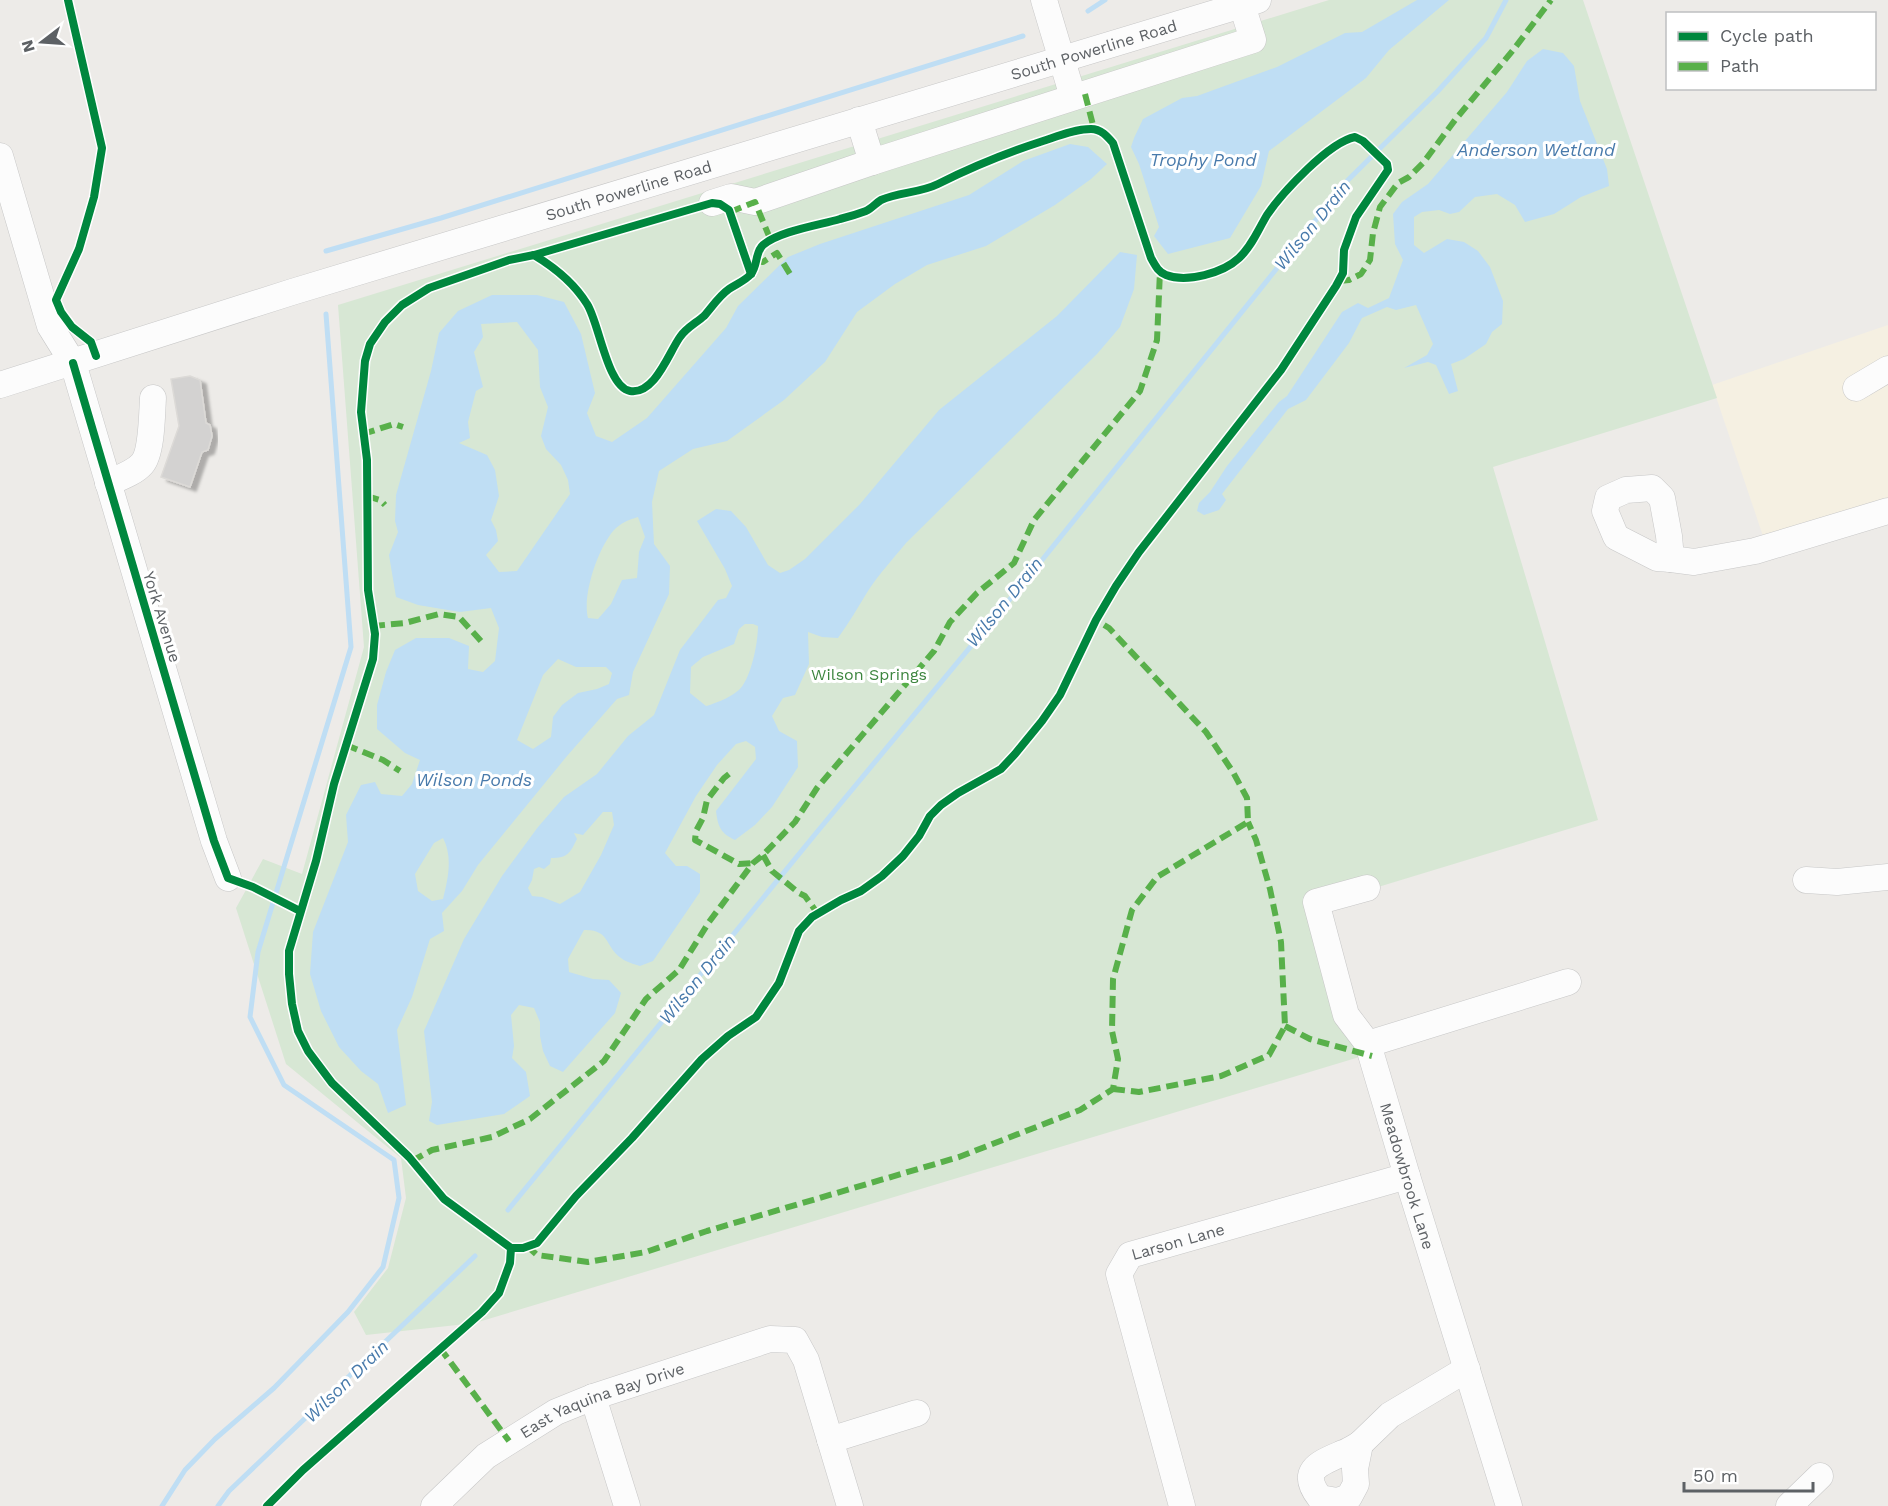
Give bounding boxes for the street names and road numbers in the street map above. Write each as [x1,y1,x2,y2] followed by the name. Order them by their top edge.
[1008,16,1179,84] street label: South Powerline Road
[543,156,714,224] street label: South Powerline Road
[139,569,185,665] street label: York Avenue
[1376,1100,1439,1252] street label: Meadowbrook Lane
[1129,1219,1227,1264] street label: Larson Lane
[516,1358,687,1442] street label: East Yaquina Bay Drive

